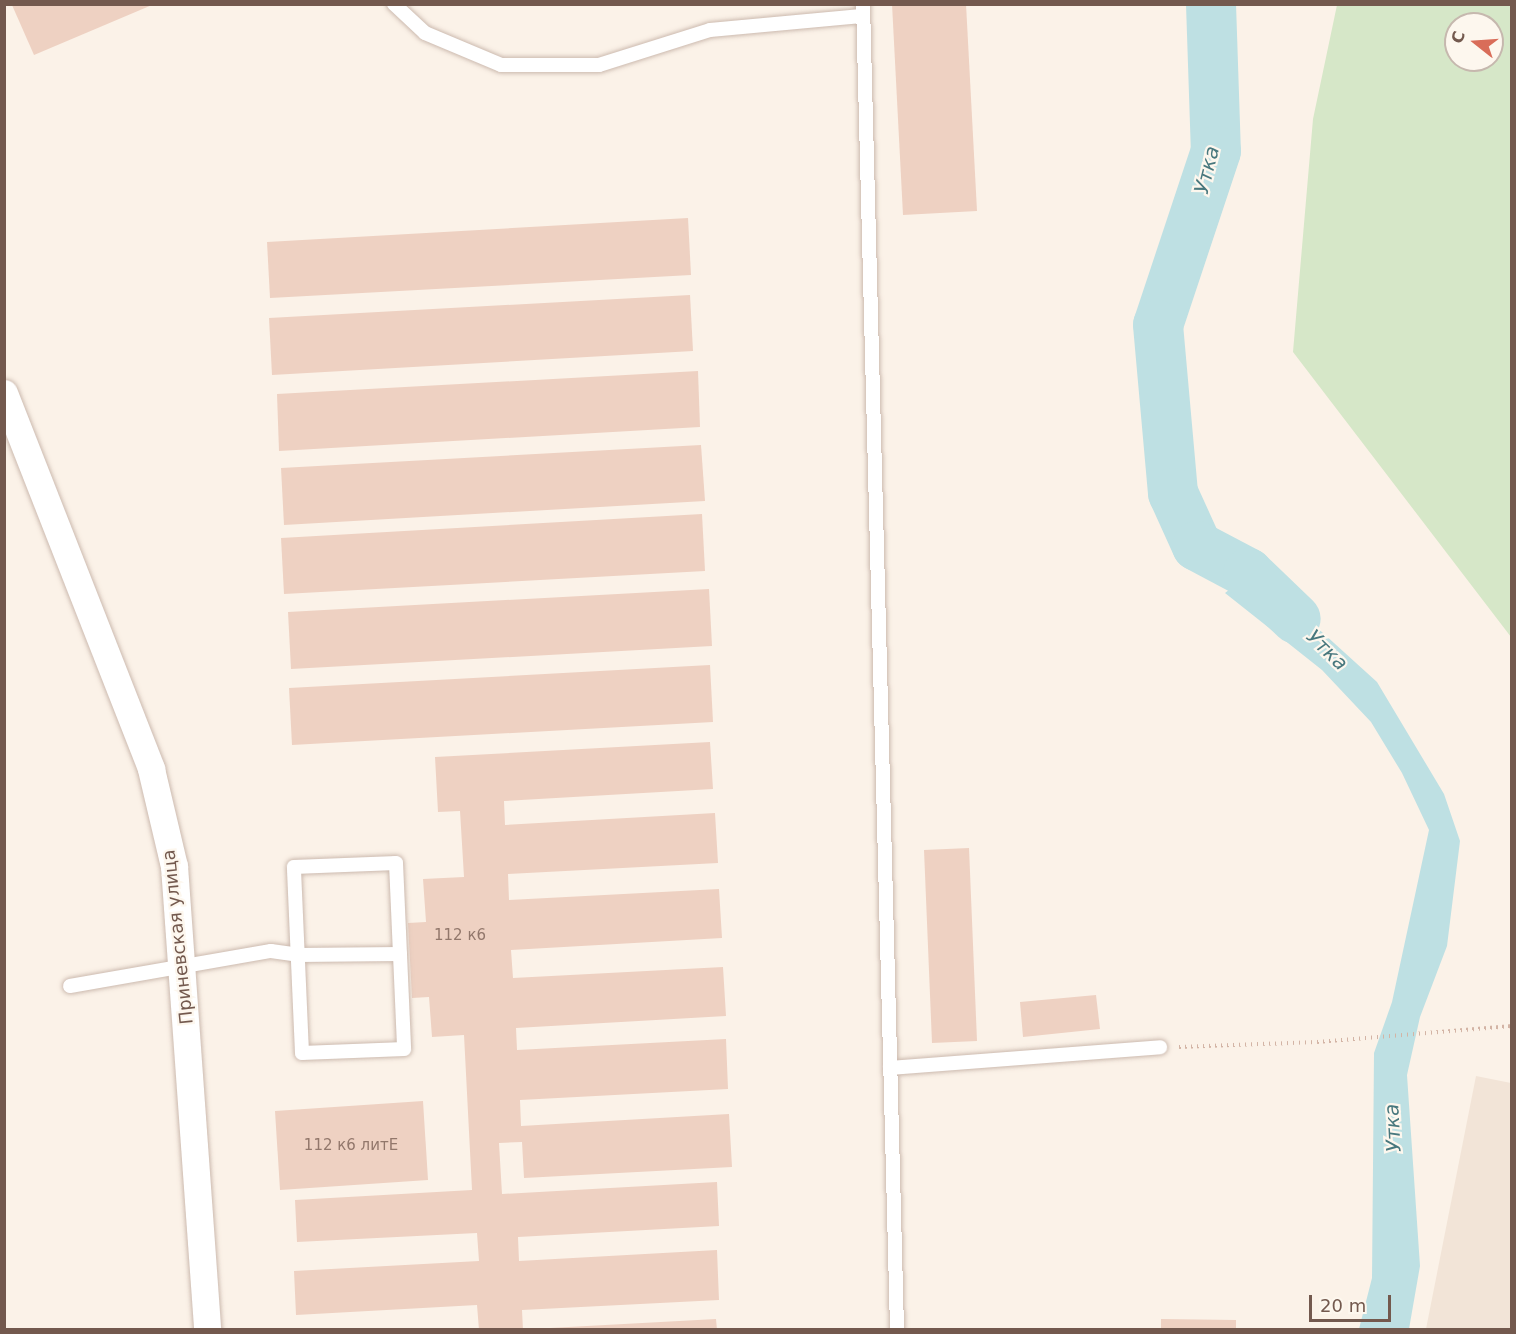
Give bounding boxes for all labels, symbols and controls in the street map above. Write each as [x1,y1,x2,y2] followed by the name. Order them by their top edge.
[1444,12,1504,72] north arrow
[1447,29,1469,46] text: С
[1190,144,1224,196] water label: Утка
[1301,625,1353,675] water label: Утка
[158,849,198,1025] street label: Приневская улица
[434,927,486,945] house number: 112 к6
[1380,1103,1406,1153] water label: Утка
[304,1137,398,1155] house number: 112 к6 литЕ
[1312,1283,1394,1321] scale bar
[1320,1295,1366,1316] text: 20 m

